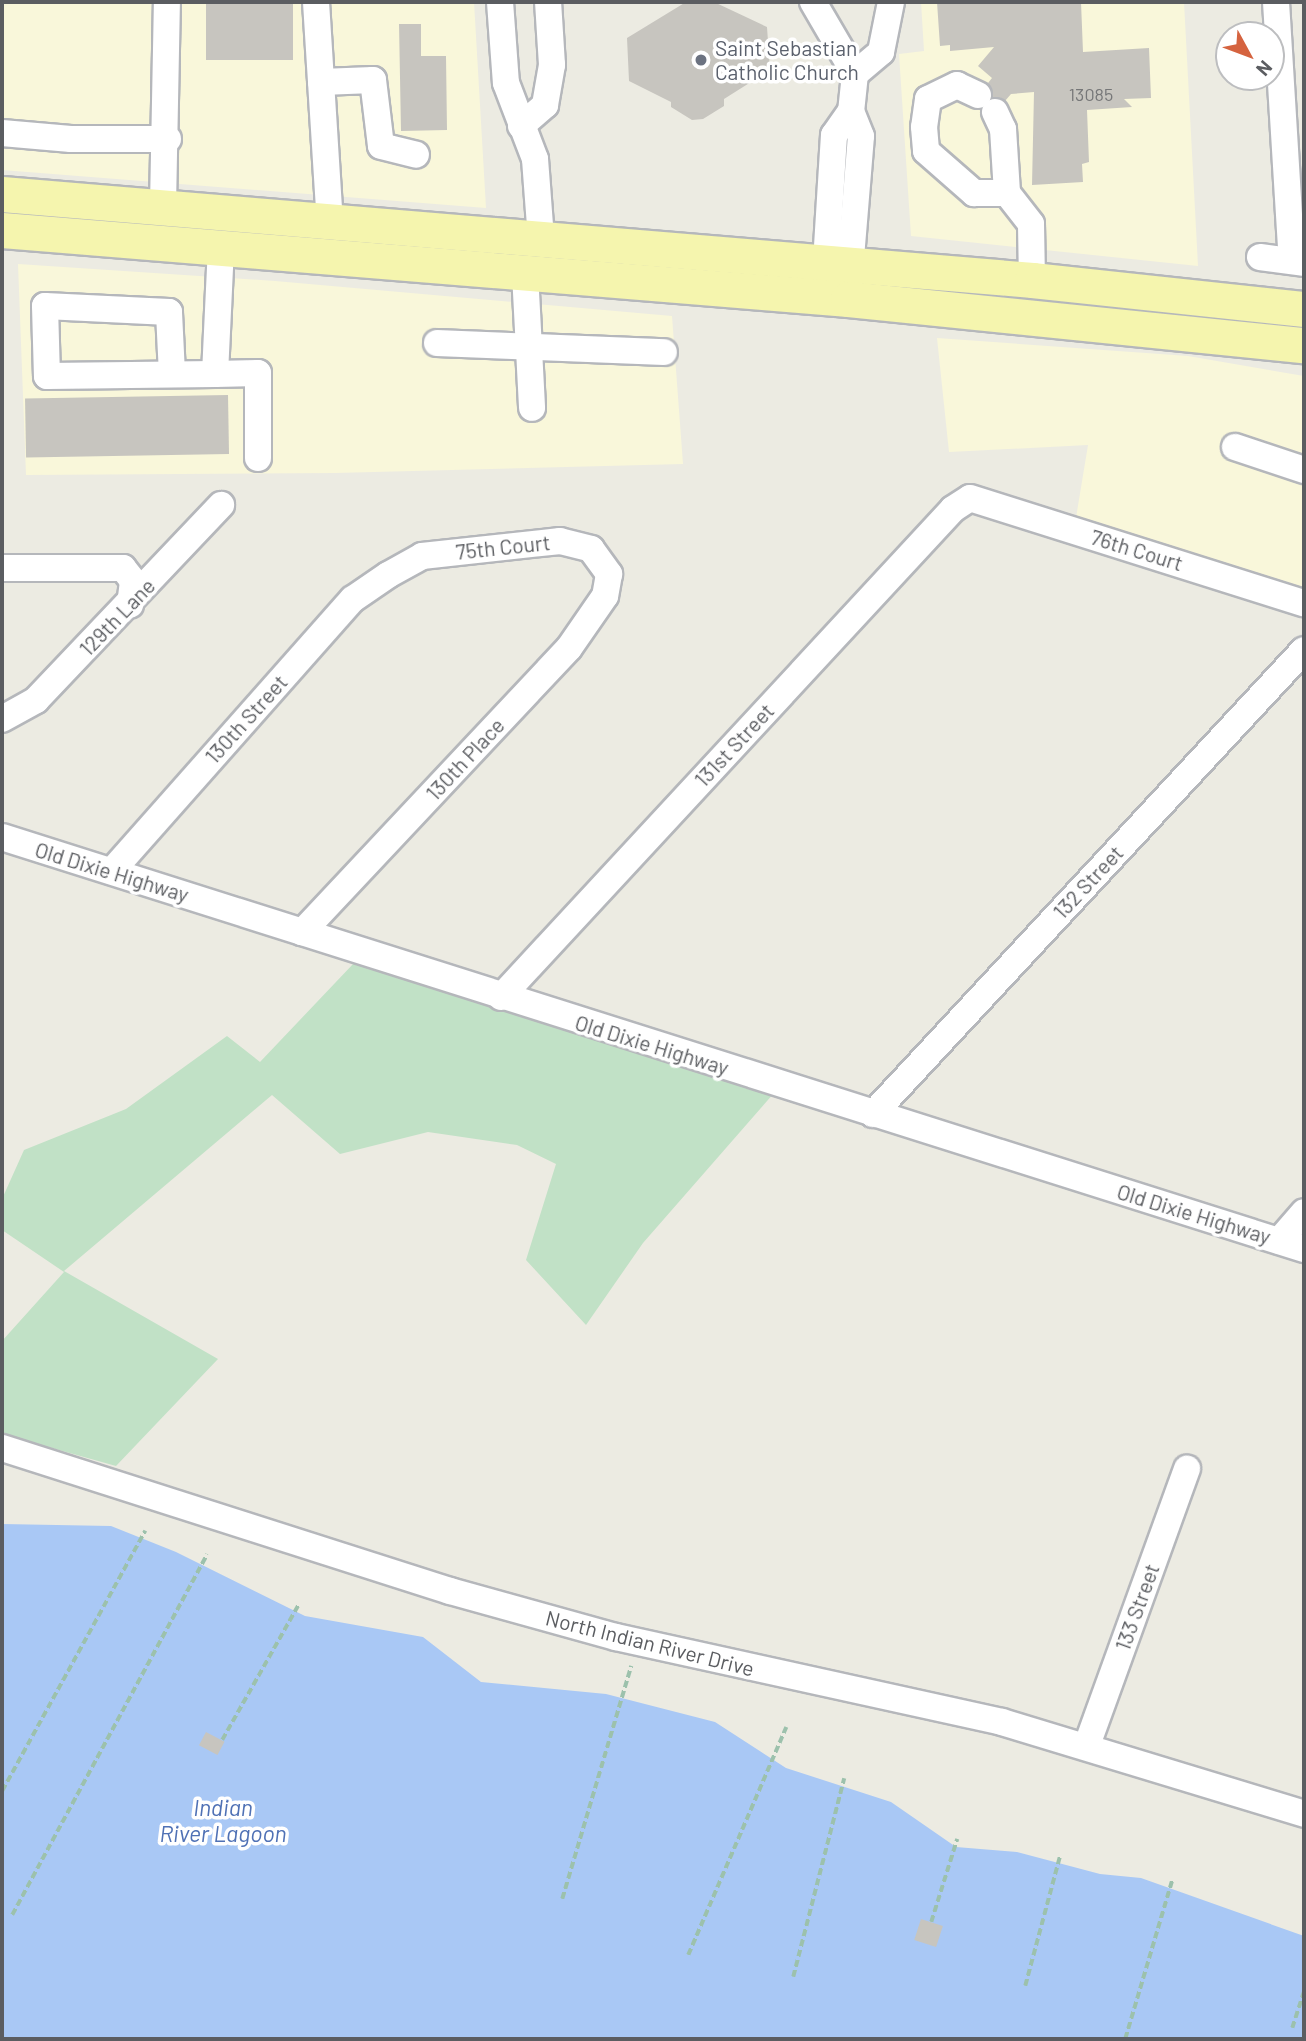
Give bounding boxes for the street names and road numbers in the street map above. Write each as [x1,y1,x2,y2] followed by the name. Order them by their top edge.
[1088,524,1186,576] street label: 76th Court
[454,530,552,564] street label: 75th Court
[74,573,160,661] street label: 129th Lane
[200,670,292,768] street label: 130th Street
[689,698,779,792] street label: 131st Street
[421,713,509,805] street label: 130th Place
[32,837,192,907] street label: Old Dixie Highway
[1048,840,1128,924] street label: 132 Street
[572,1010,732,1080] street label: Old Dixie Highway
[1114,1179,1274,1249] street label: Old Dixie Highway
[1110,1560,1164,1654] street label: 133 Street
[543,1605,757,1681] street label: North Indian River Drive

